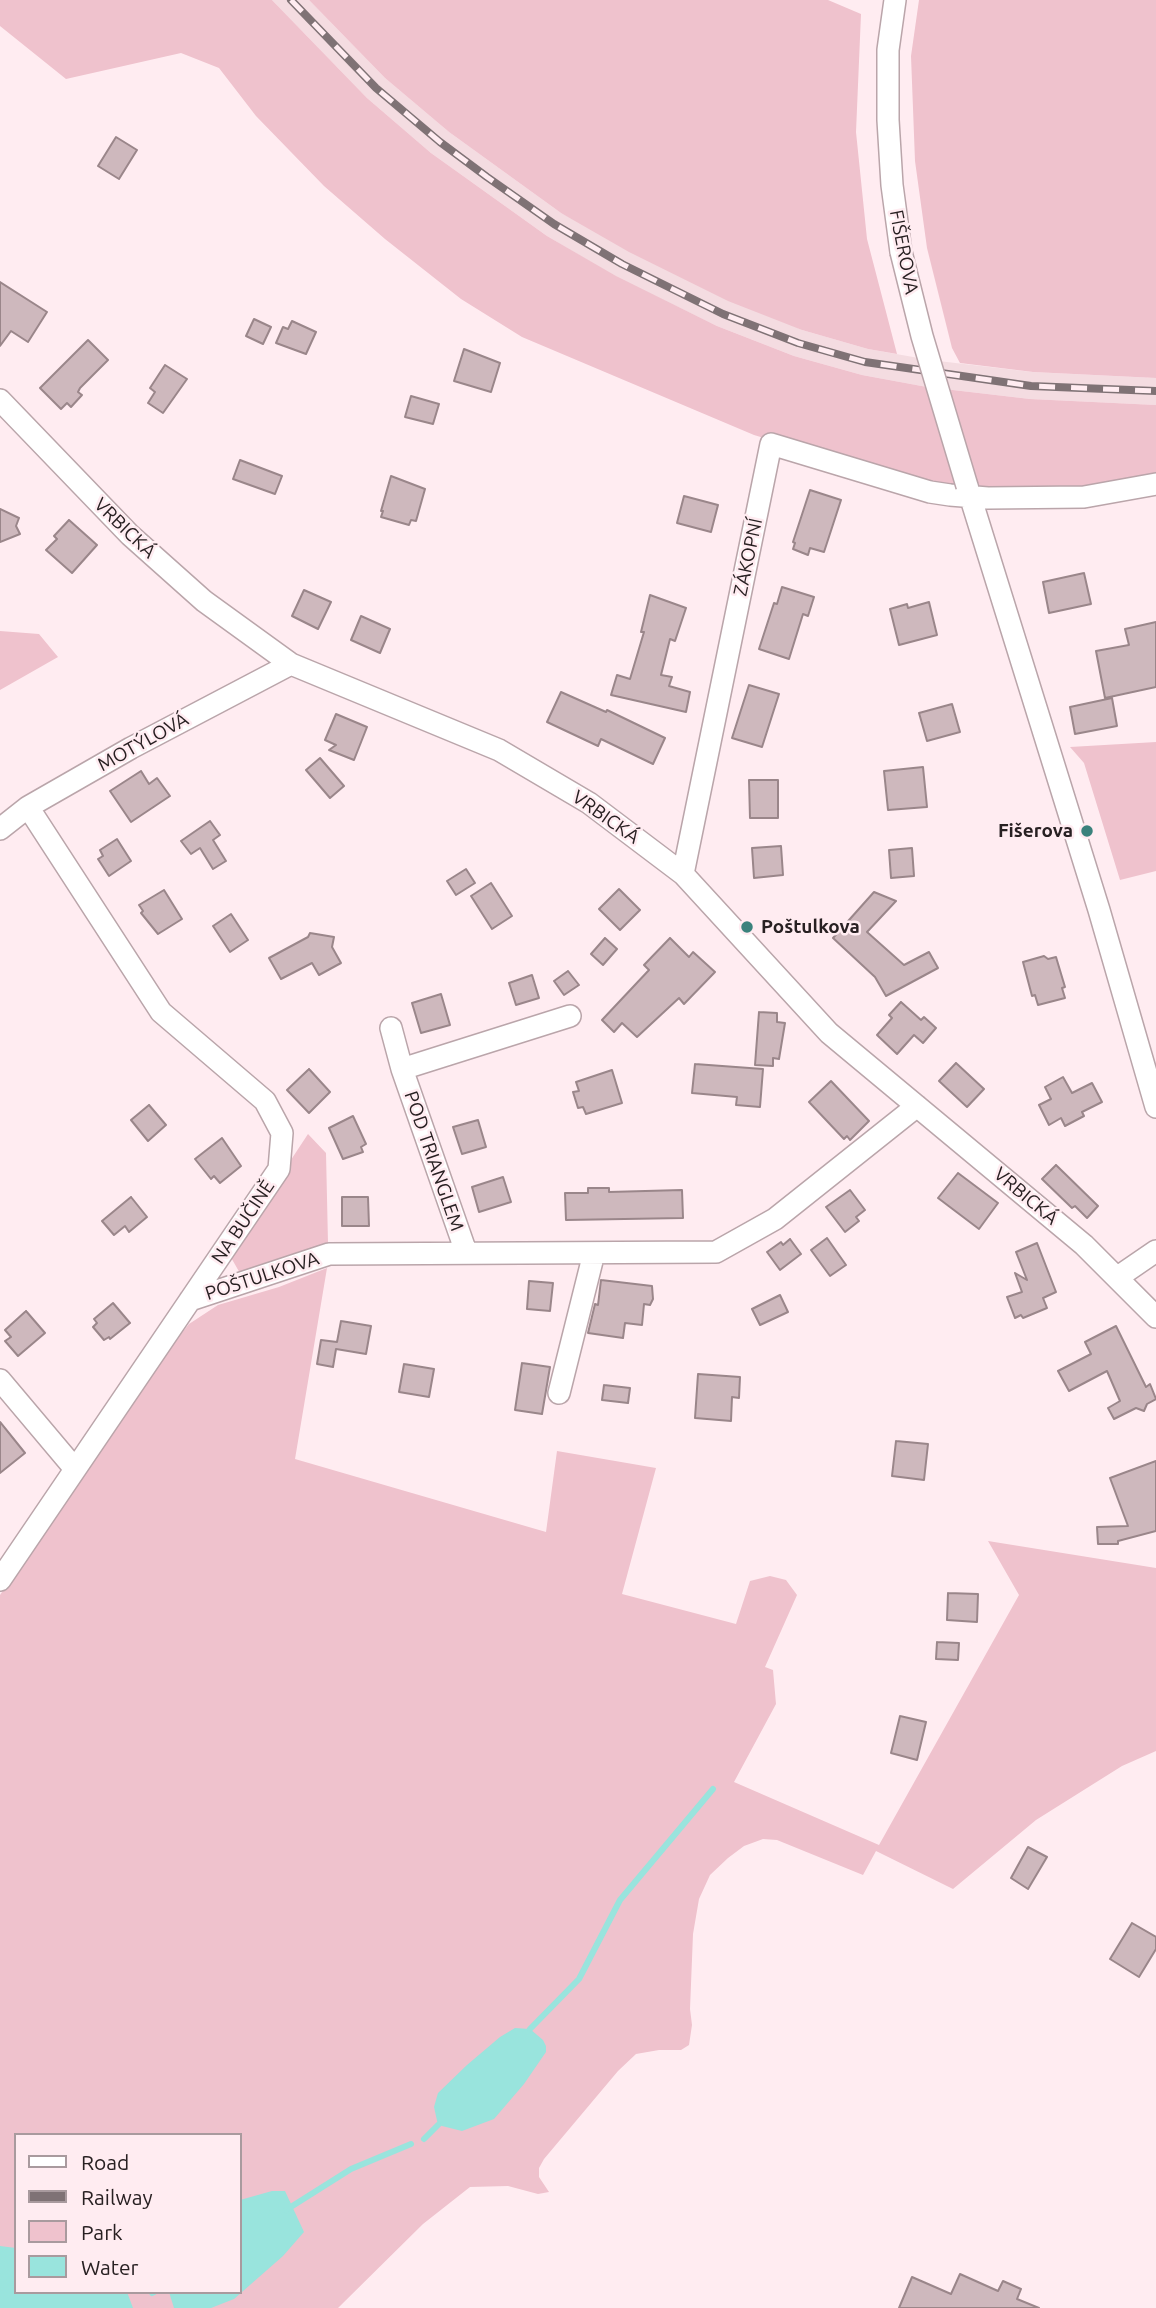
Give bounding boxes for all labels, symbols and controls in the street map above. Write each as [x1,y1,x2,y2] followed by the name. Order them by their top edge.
[885,208,923,296] street label: FIŠEROVA
[89,493,161,563] street label: VRBICKÁ
[729,516,767,598] street label: ZÁKOPNÍ
[94,708,192,776] street label: MOTÝLOVÁ
[568,786,644,848] street label: VRBICKÁ
[998,820,1073,842] place label: Fišerova
[1079,823,1095,839] marker: Fišerova
[761,916,860,938] place label: Poštulkova
[739,919,755,935] marker: Poštulkova
[399,1088,469,1234] street label: POD TRIANGLEM
[989,1163,1063,1229] street label: VRBICKÁ
[207,1176,279,1268] street label: NA BUČINĚ
[202,1247,322,1305] street label: POŠTULKOVA
[14,2133,242,2294] legend
[81,2150,129,2174] text: Road
[81,2185,153,2209] text: Railway
[81,2220,123,2244] text: Park
[81,2255,139,2279] text: Water

